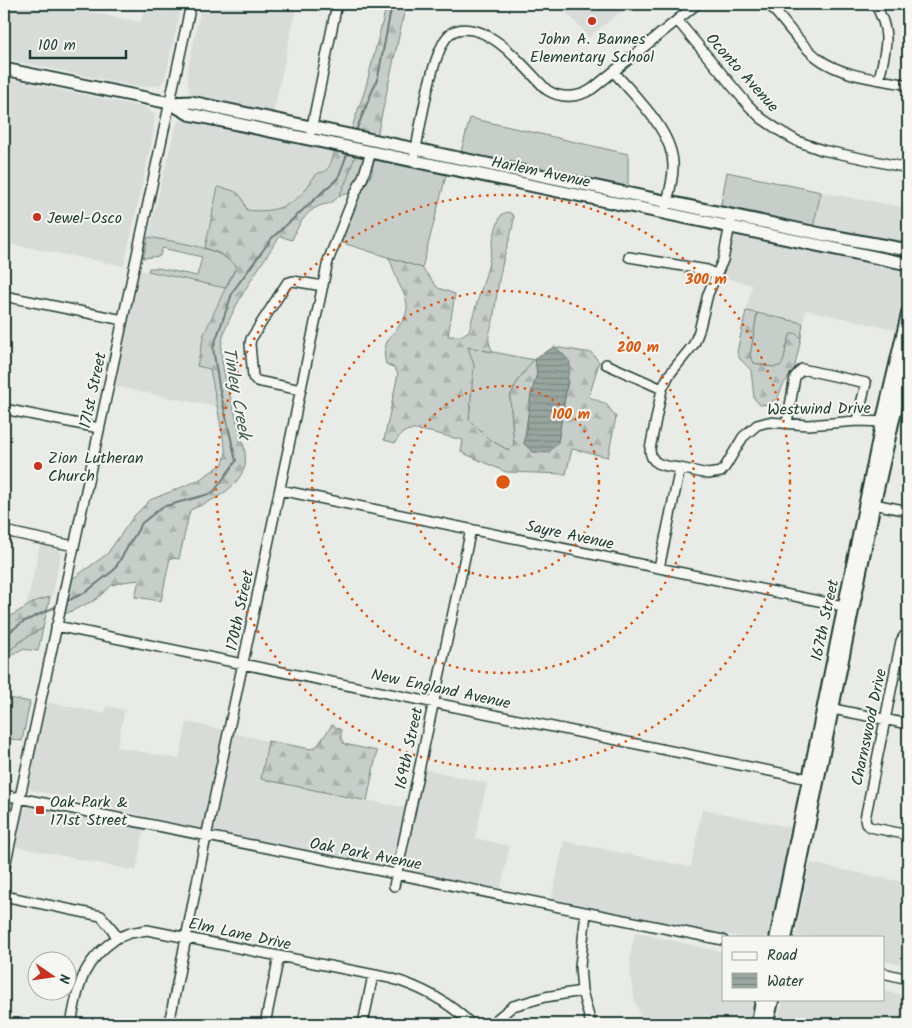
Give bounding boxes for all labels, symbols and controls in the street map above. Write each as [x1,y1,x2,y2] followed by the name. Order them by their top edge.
[586,15,598,27] marker: John A. Bannes Elementary School
[530,27,654,70] place label: John A. Bannes Elementary School
[30,28,126,60] scale bar
[699,28,785,118] street label: Oconto Avenue
[38,34,76,58] text: 100 m
[489,150,593,195] street label: Harlem Avenue
[47,206,122,231] place label: Jewel-Osco
[31,211,43,223] marker: Jewel-Osco
[684,268,727,292] text: 300 m
[617,336,659,360] text: 200 m
[213,345,258,444] water label: Tinley Creek
[73,349,114,431] street label: 171st Street
[767,396,871,423] street label: Westwind Drive
[552,403,590,427] text: 100 m
[48,446,144,489] place label: Zion Lutheran Church
[32,460,44,472] marker: Zion Lutheran Church
[494,473,512,491] centre of rings
[523,514,616,557] street label: Sayre Avenue
[220,567,261,653] street label: 170th Street
[805,576,846,664] street label: 167th Street
[369,662,513,716] street label: New England Avenue
[845,666,894,788] street label: Charnswood Drive
[389,704,431,792] street label: 169th Street
[50,790,128,833] place label: Oak Park & 171st Street
[34,804,46,816] marker: Oak Park & 171st Street
[307,831,424,878] street label: Oak Park Avenue
[186,911,293,958] street label: Elm Lane Drive
[722,936,884,1000] legend
[767,944,798,968] text: Road
[28,950,78,1000] north arrow
[767,970,804,994] text: Water
[52,972,75,986] text: N

